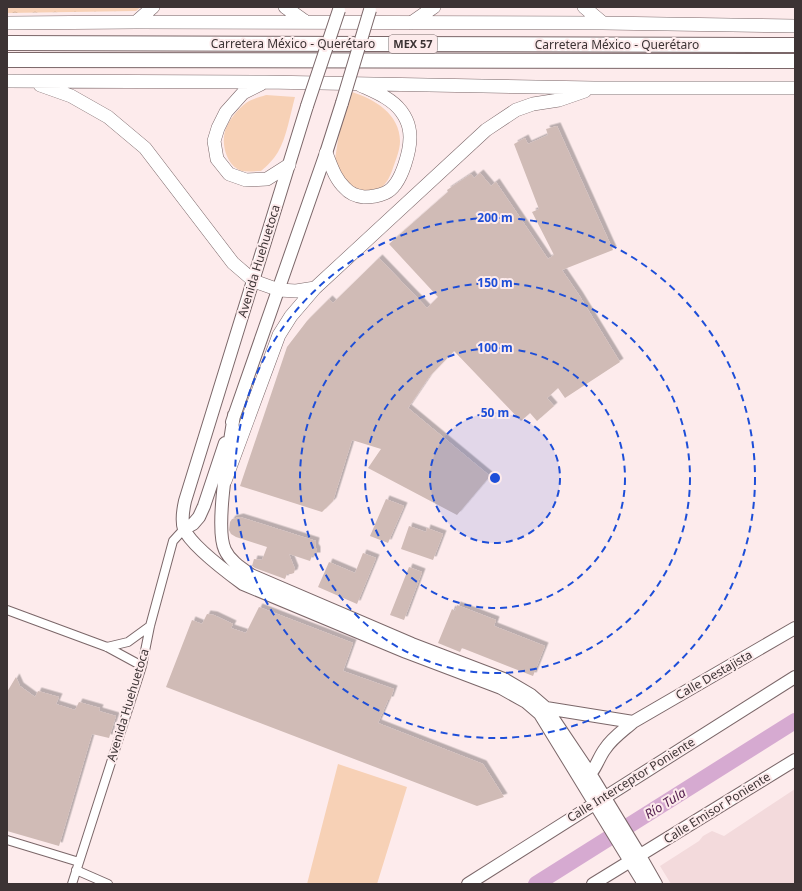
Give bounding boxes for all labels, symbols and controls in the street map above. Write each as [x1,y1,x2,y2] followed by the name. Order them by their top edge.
[211,35,375,52] street label: Carretera México - Querétaro
[389,35,437,53] road number: MEX 57
[535,36,699,53] street label: Carretera México - Querétaro
[233,202,284,319] street label: Avenida Huehuetoca
[477,209,513,226] text: 200 m
[477,274,513,291] text: 150 m
[477,339,513,356] text: 100 m
[481,404,509,421] text: 50 m
[488,471,502,485] centre of rings
[102,646,153,763] street label: Avenida Huehuetoca
[672,646,755,703] street label: Calle Destajista
[564,733,698,826] street label: Calle Interceptor Poniente
[660,768,773,847] street label: Calle Emisor Poniente
[641,783,690,823] water label: Río Tula

